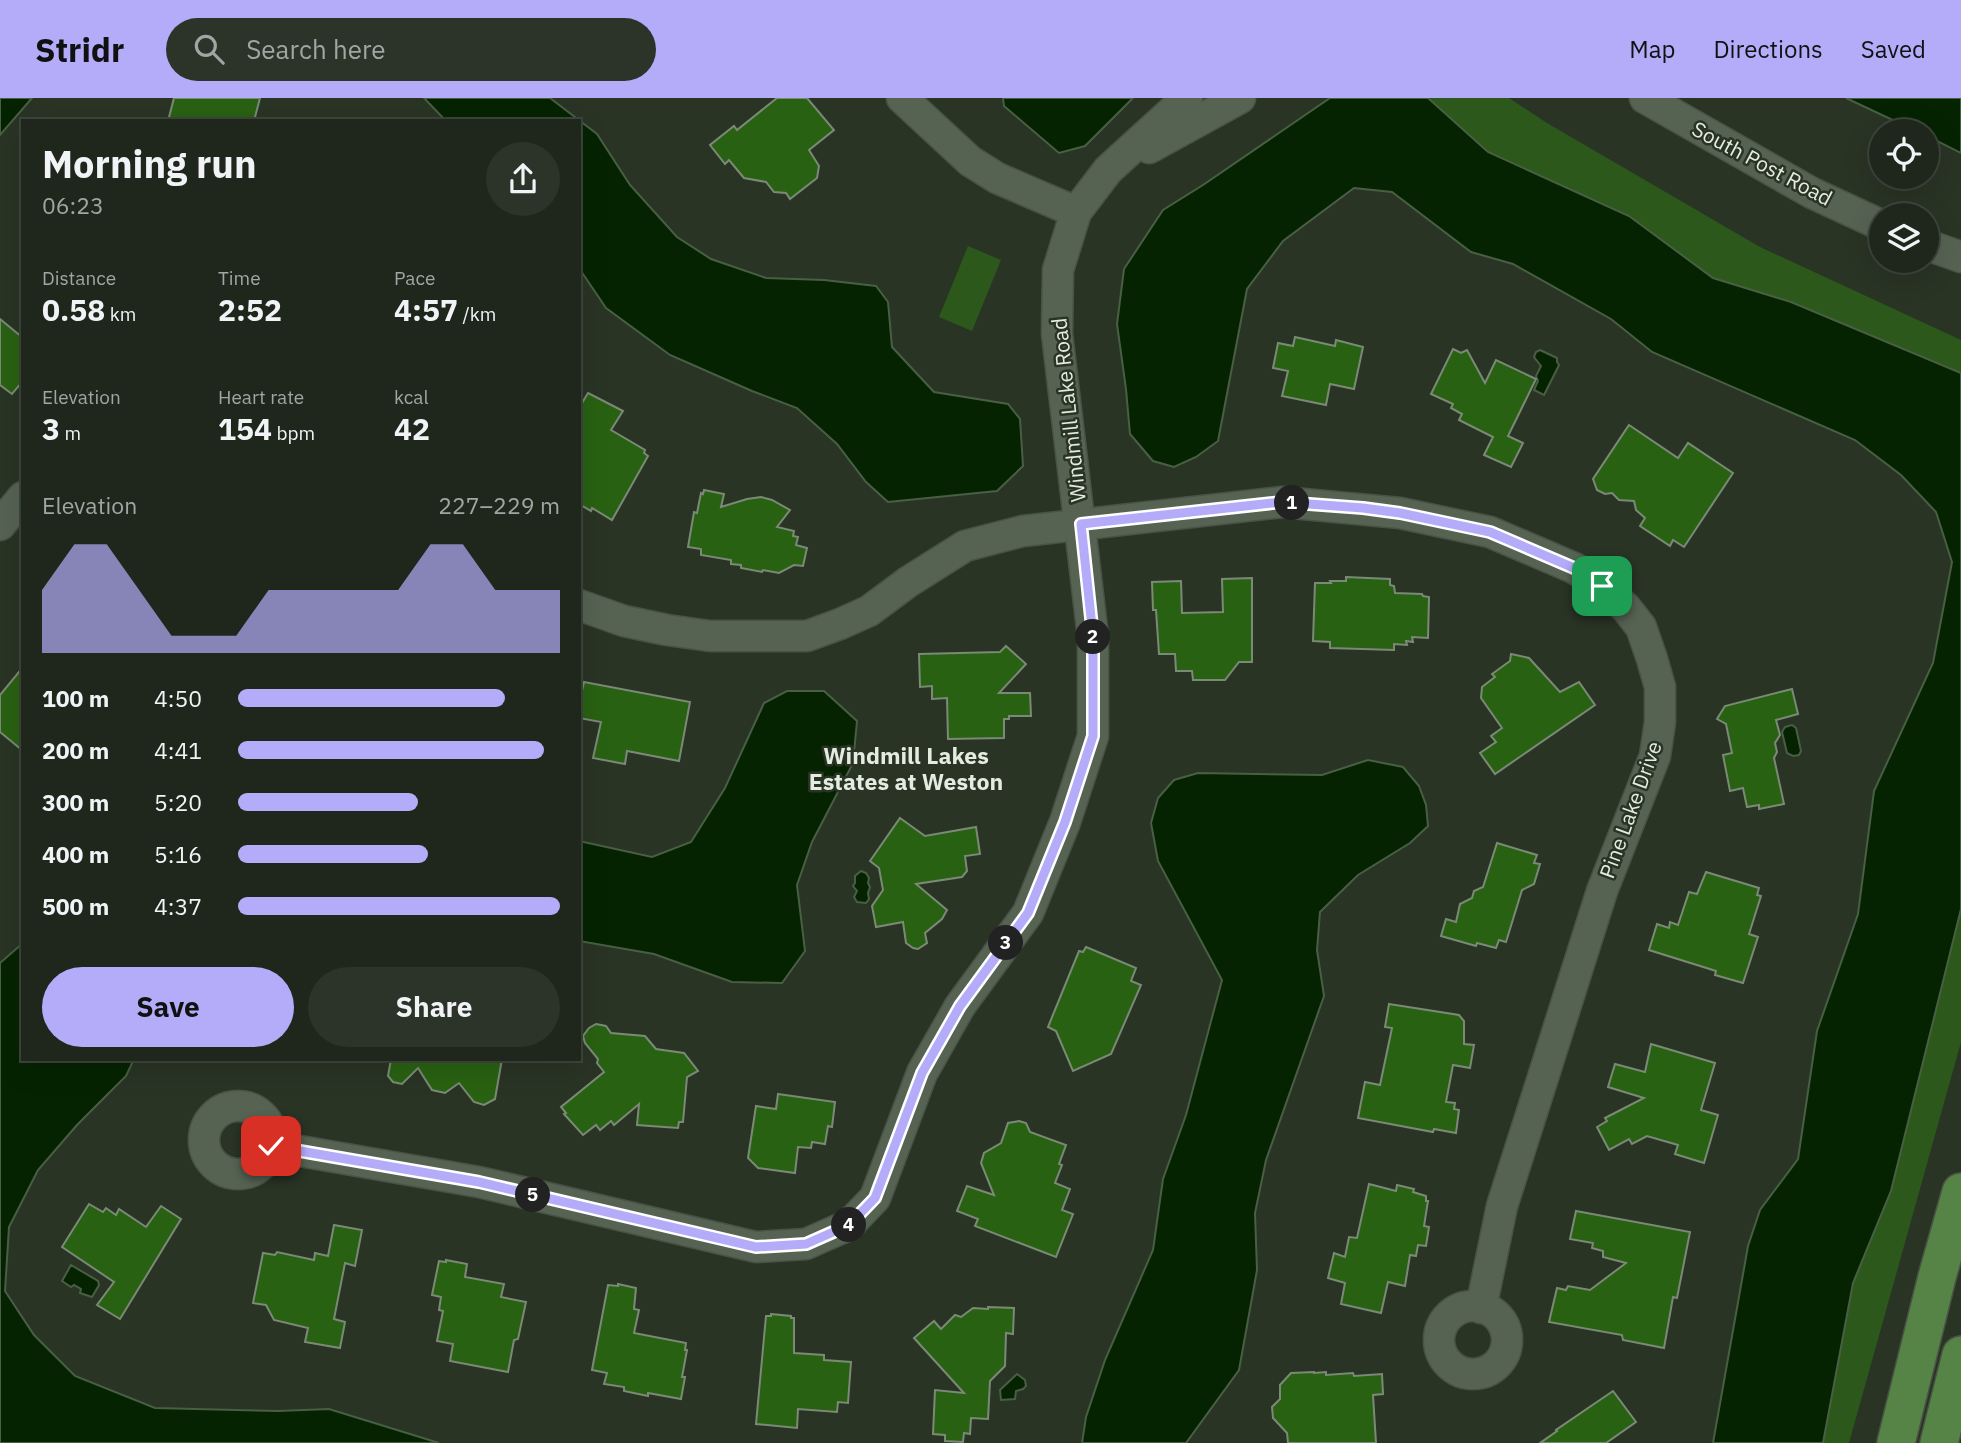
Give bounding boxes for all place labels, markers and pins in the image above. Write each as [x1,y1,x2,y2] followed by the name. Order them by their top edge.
[1274,486,1310,520] pin: 1
[1572,556,1632,616] pin
[1076,620,1110,654] pin: 2
[988,926,1024,960] pin: 3
[241,1116,301,1176] pin
[516,1178,550,1212] pin: 5
[832,1208,866,1242] pin: 4

